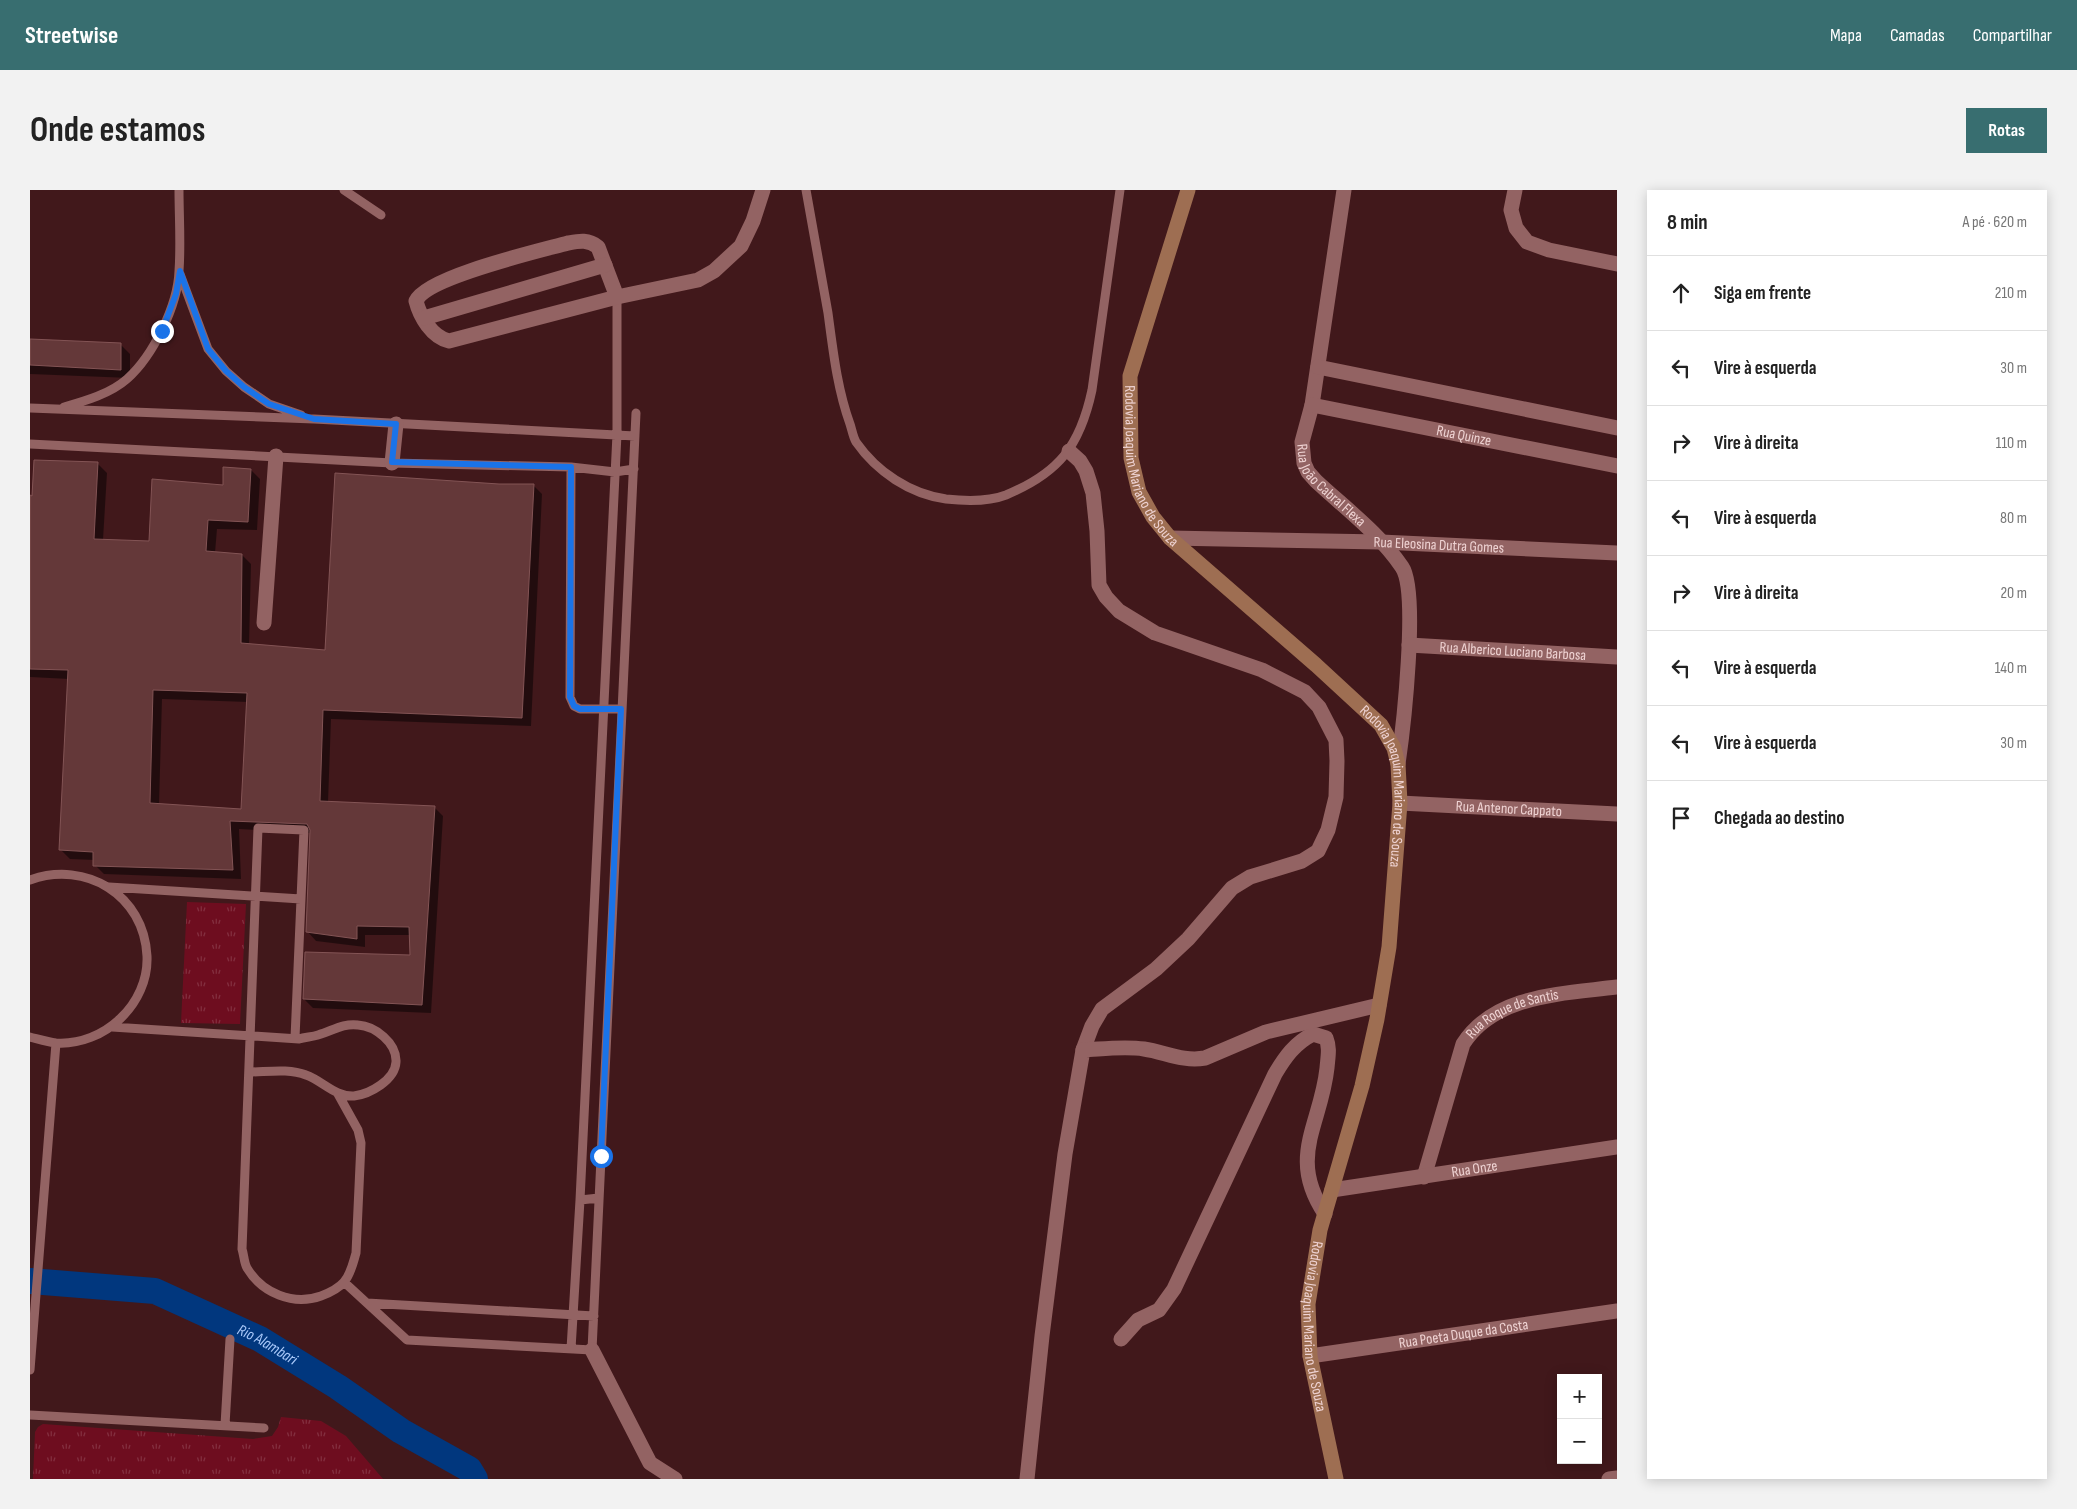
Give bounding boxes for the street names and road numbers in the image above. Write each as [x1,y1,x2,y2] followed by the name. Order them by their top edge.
[1121,385,1183,551] street label: Rodovia Joaquim Mariano de Souza
[1435,421,1493,450] street label: Rua Quinze
[1293,443,1370,531] street label: Rua João Cabral Flexa
[1373,532,1505,557] street label: Rua Eleosina Dutra Gomes
[1439,637,1587,665] street label: Rua Alberico Luciano Barbosa
[1356,701,1410,868] street label: Rodovia Joaquim Mariano de Souza
[1455,796,1562,821] street label: Rua Antenor Cappato
[1461,985,1560,1042] street label: Rua Roque de Santis
[1450,1156,1499,1181] street label: Rua Onze
[1299,1240,1331,1414] street label: Rodovia Joaquim Mariano de Souza
[1397,1315,1530,1352] street label: Rua Poeta Duque da Costa

